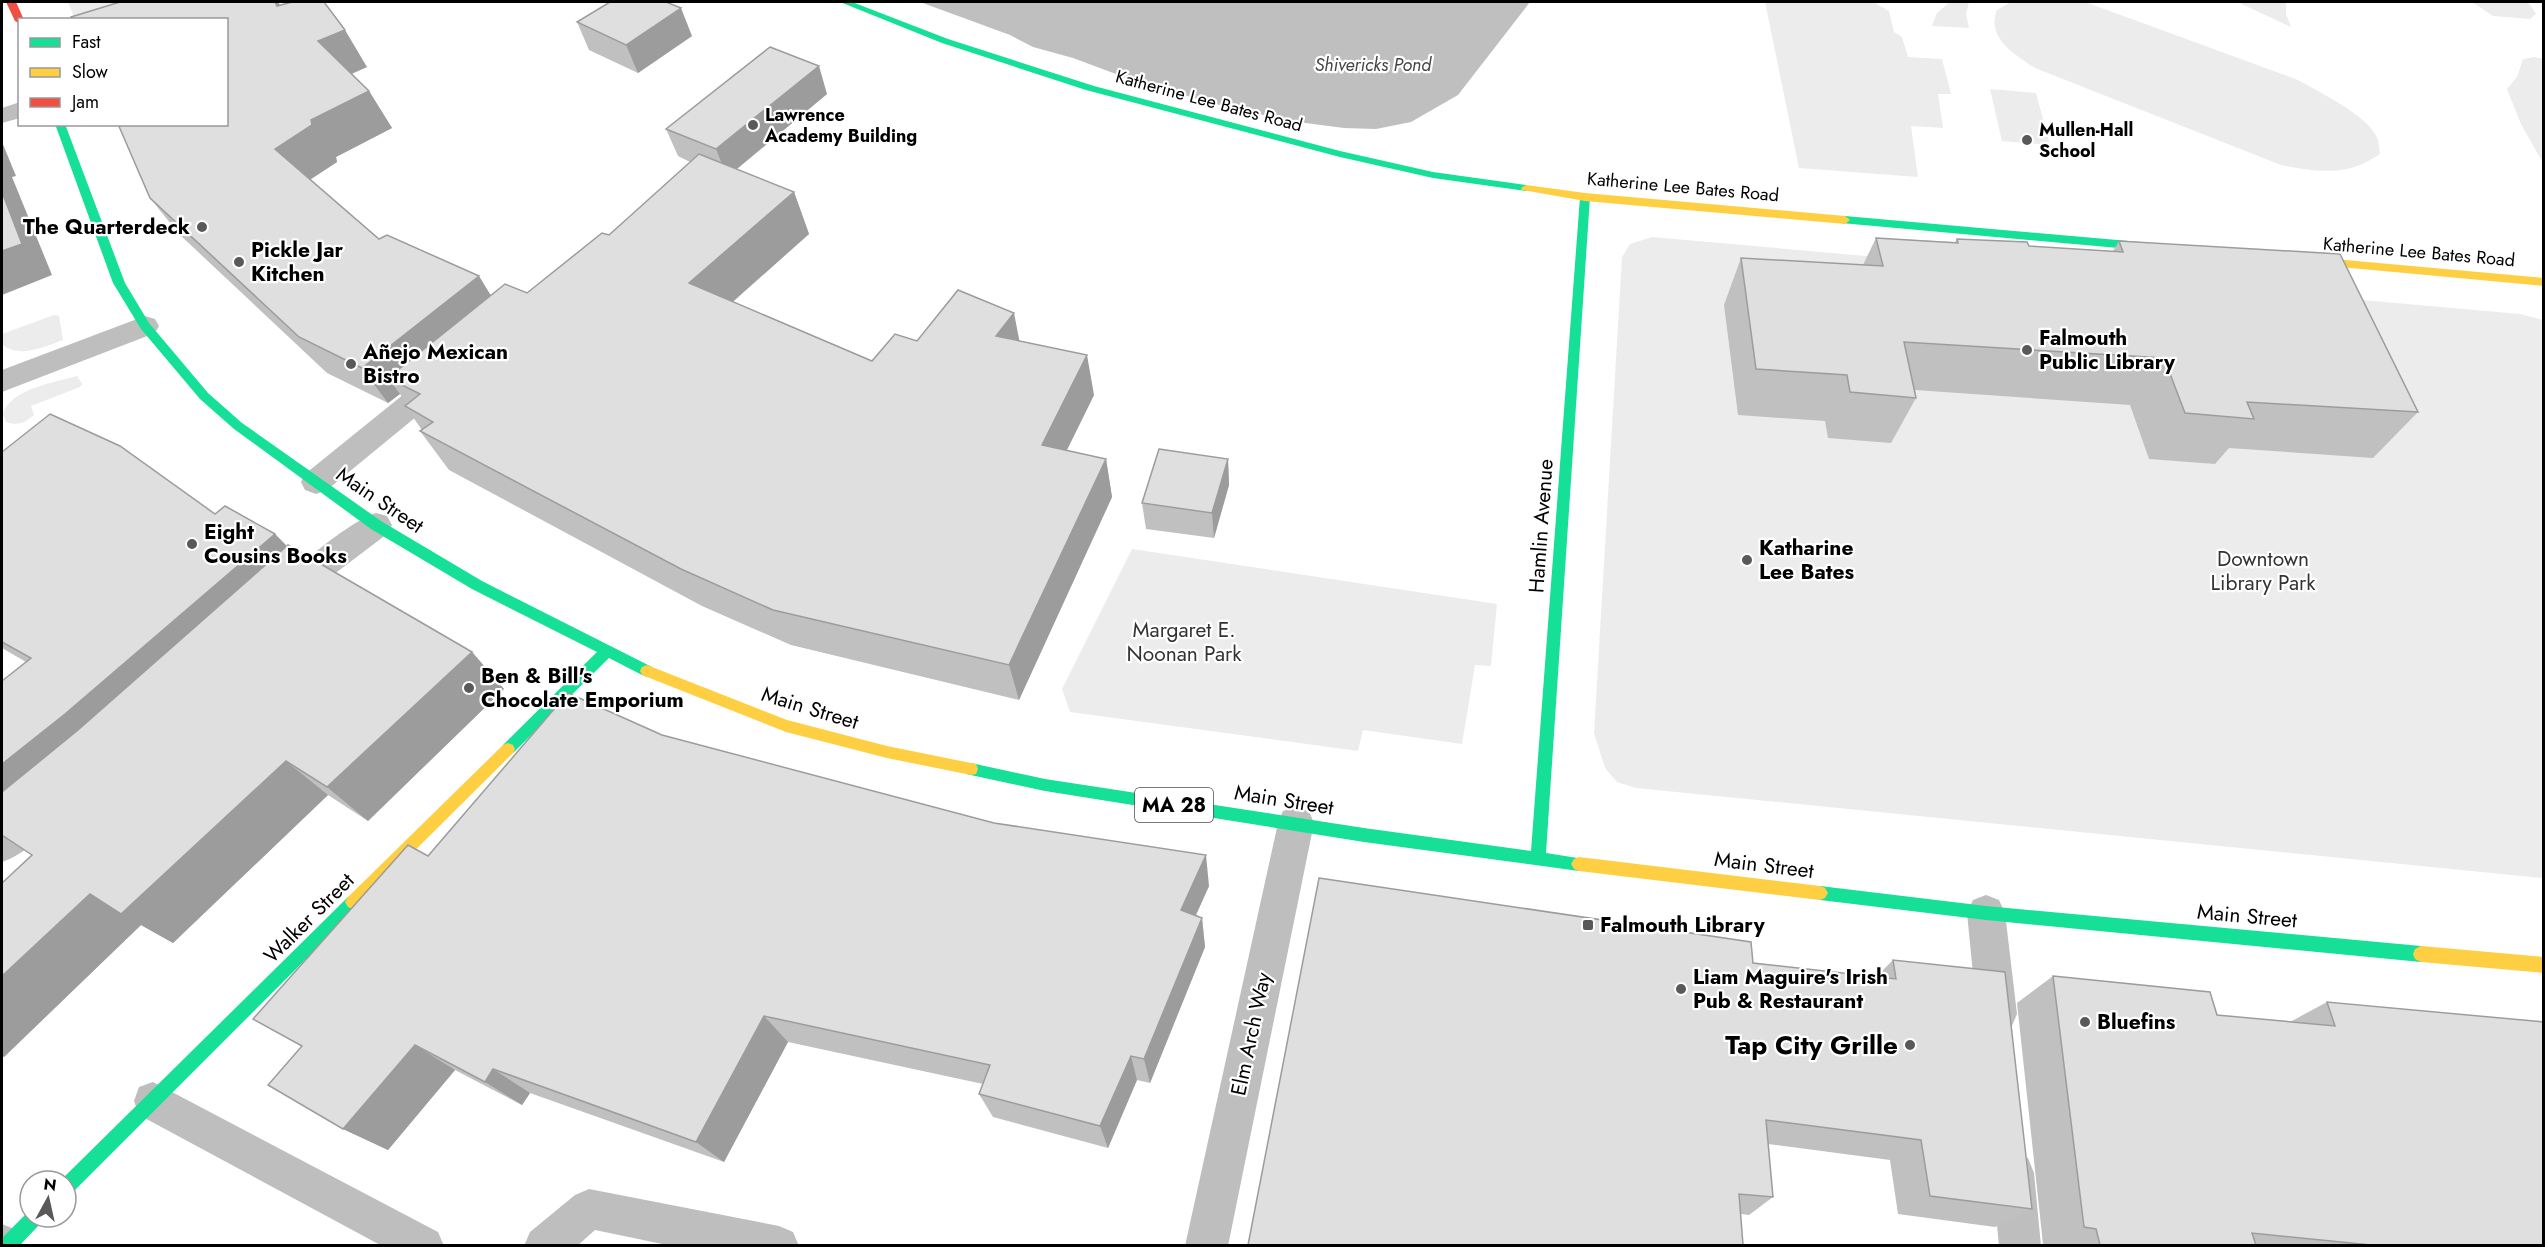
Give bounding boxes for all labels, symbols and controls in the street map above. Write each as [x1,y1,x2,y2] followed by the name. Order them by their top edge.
[18,18,228,126] legend
[72,29,101,55] text: Fast
[1315,52,1432,78] water label: Shivericks Pond
[72,59,109,85] text: Slow
[1113,64,1305,138] street label: Katherine Lee Bates Road
[70,89,99,115] text: Jam
[764,102,917,149] place label: Lawrence Academy Building
[2039,117,2133,164] place label: Mullen-Hall School
[746,118,760,132] marker: Lawrence Academy Building
[2020,133,2034,147] marker: Mullen-Hall School
[1586,166,1780,208] street label: Katherine Lee Bates Road
[23,212,190,242] place label: The Quarterdeck
[195,220,209,234] marker: The Quarterdeck
[2322,231,2516,273] street label: Katherine Lee Bates Road
[251,235,344,289] place label: Pickle Jar Kitchen
[232,255,246,269] marker: Pickle Jar Kitchen
[2039,323,2176,377] place label: Falmouth Public Library
[362,337,508,391] place label: Añejo Mexican Bistro
[2020,343,2034,357] marker: Falmouth Public Library
[344,357,358,371] marker: Añejo Mexican Bistro
[1521,458,1561,594] street label: Hamlin Avenue
[330,460,430,540] street label: Main Street
[204,517,347,571] place label: Eight Cousins Books
[1759,533,1854,587] place label: Katharine Lee Bates
[185,537,199,551] marker: Eight Cousins Books
[2211,544,2316,598] park label: Downtown Library Park
[1740,553,1754,567] marker: Katharine Lee Bates
[1126,615,1242,669] park label: Margaret E. Noonan Park
[481,661,684,715] place label: Ben & Bill's Chocolate Emporium
[758,679,862,737] street label: Main Street
[462,681,476,695] marker: Ben & Bill's Chocolate Emporium
[1232,777,1336,823] street label: Main Street
[1135,788,1213,822] road number: MA 28
[1713,844,1815,886] street label: Main Street
[257,866,361,970] street label: Walker Street
[2196,897,2298,935] street label: Main Street
[1600,910,1766,940] place label: Falmouth Library
[1581,918,1595,932] marker: Falmouth Library
[1693,962,1888,1016] place label: Liam Maguire's Irish Pub & Restaurant
[1223,969,1279,1098] street label: Elm Arch Way
[1674,982,1688,996] marker: Liam Maguire's Irish Pub & Restaurant
[2097,1007,2176,1037] place label: Bluefins
[2078,1015,2092,1029] marker: Bluefins
[1725,1026,1898,1064] place label: Tap City Grille
[1903,1038,1917,1052] marker: Tap City Grille
[18,1169,78,1229] north arrow
[42,1172,58,1197] text: N

